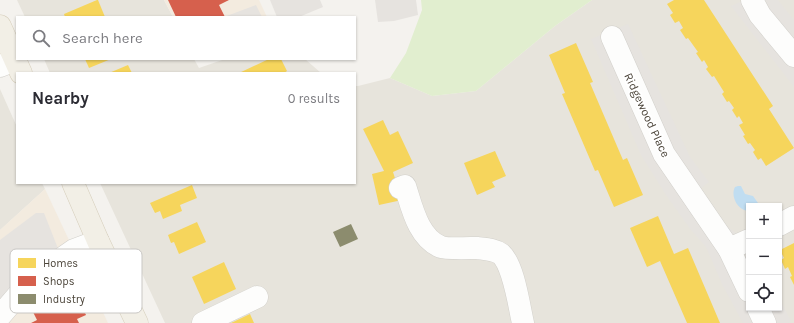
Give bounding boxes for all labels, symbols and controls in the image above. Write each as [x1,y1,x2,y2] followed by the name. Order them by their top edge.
[16,16,356,60] search box
[30,27,52,49] icon: search
[62,29,143,47] text: Search here
[621,70,673,160] street label: Ridgewood Place
[32,88,89,108] text: Nearby
[288,91,340,106] text: 0 results
[746,203,782,311] map controls
[746,203,782,239] button: +
[746,239,782,275] button: −
[10,249,142,313] legend
[43,257,78,270] text: Homes
[43,275,75,288] text: Shops
[746,275,782,311] button: locate
[43,293,85,306] text: Industry

